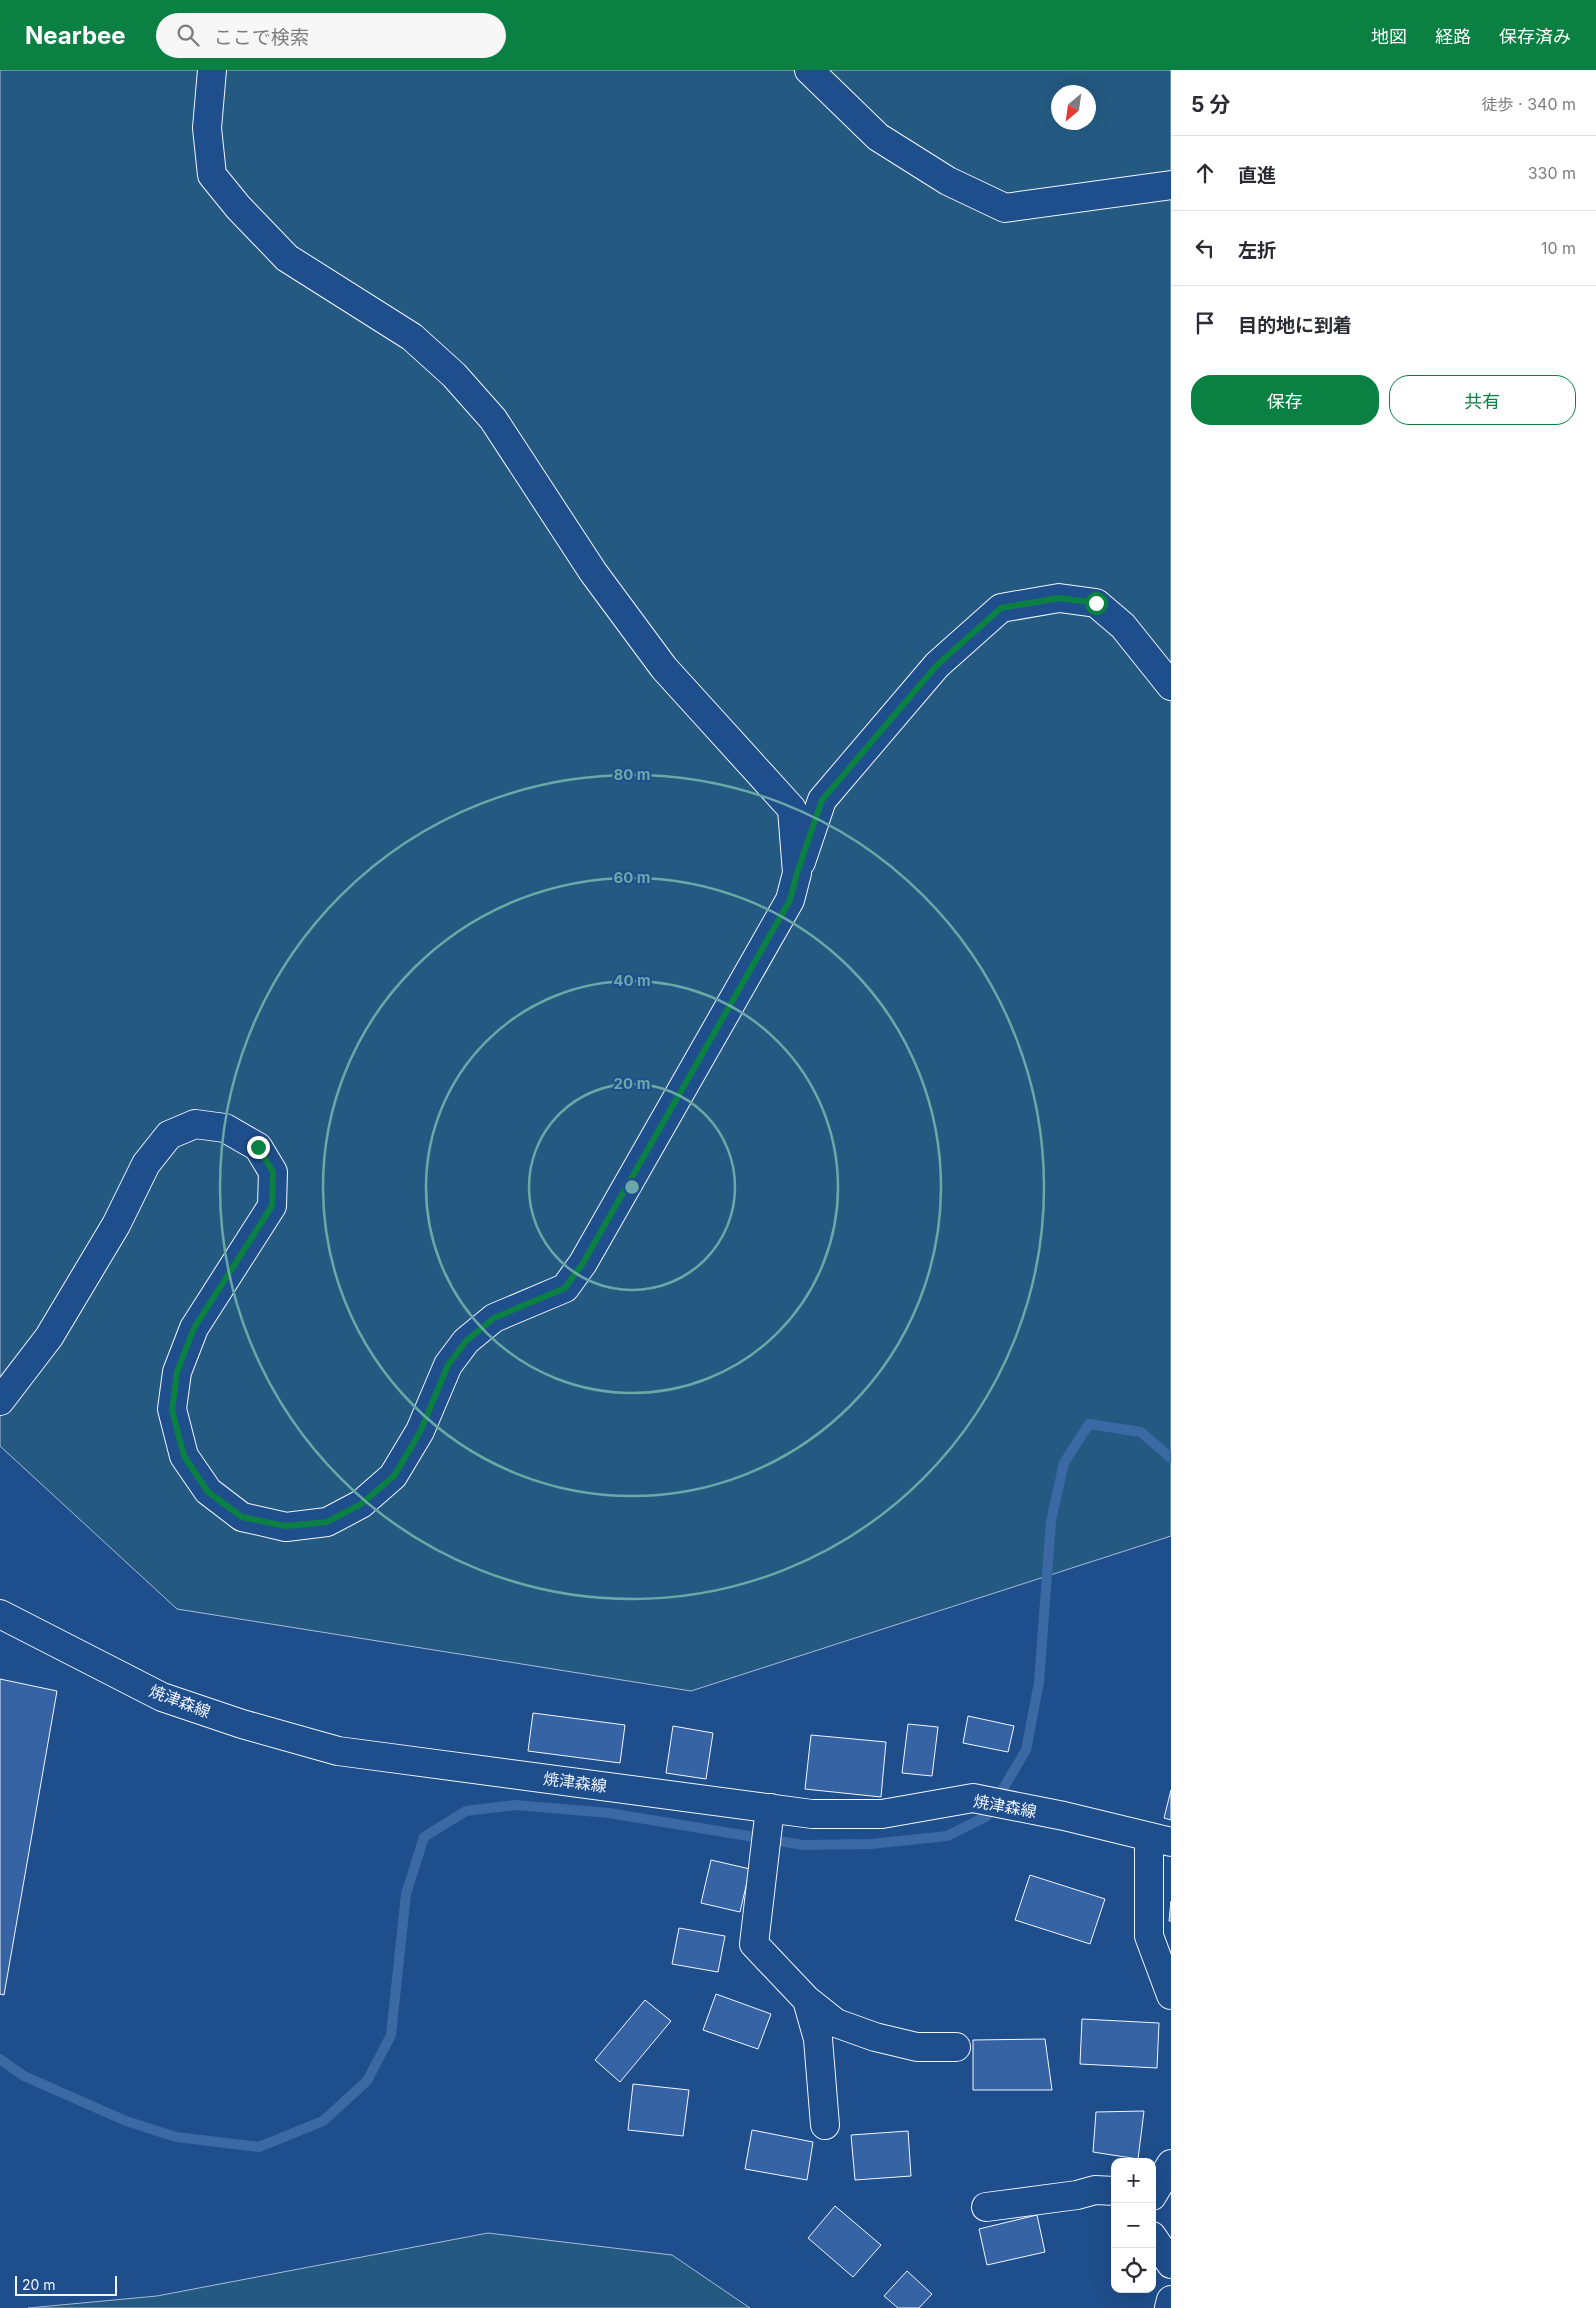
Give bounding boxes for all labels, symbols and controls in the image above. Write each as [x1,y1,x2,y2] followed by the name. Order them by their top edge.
[156,13,506,58] search box
[25,21,126,50] text: Nearbee
[174,21,202,49] icon: search
[214,26,309,49] text: ここで検索
[1371,26,1407,47] text: 地図
[1435,26,1471,47] text: 経路
[1499,26,1571,47] text: 保存済み
[1051,85,1096,130] north arrow
[1191,92,1230,117] text: 5 分
[1482,94,1576,114] text: 徒歩 · 340 m
[1191,159,1219,187] icon: ahead
[1528,163,1576,183] text: 330 m
[1238,164,1276,187] text: 直進
[1191,234,1219,262] icon: left
[1541,238,1576,258] text: 10 m
[1238,239,1276,262] text: 左折
[1191,309,1219,337] icon: arrive
[1238,314,1352,337] text: 目的地に到着
[1191,375,1379,425] button: 保存
[1389,375,1576,425] button: 共有
[1085,592,1108,615] route start
[613,765,651,784] text: 80 m
[613,868,651,887] text: 60 m
[613,971,651,990] text: 40 m
[614,1074,650,1093] text: 20 m
[247,1136,270,1159] route end
[623,1178,641,1196] centre of rings
[147,1680,213,1722] street label: 焼津森線
[542,1768,608,1796] street label: 焼津森線
[972,1791,1038,1821] street label: 焼津森線
[1111,2158,1156,2293] map controls
[1111,2158,1156,2203] button: +
[1111,2203,1156,2248] button: −
[1111,2248,1156,2293] button: locate
[15,2273,118,2296] scale bar
[22,2276,56,2293] text: 20 m

